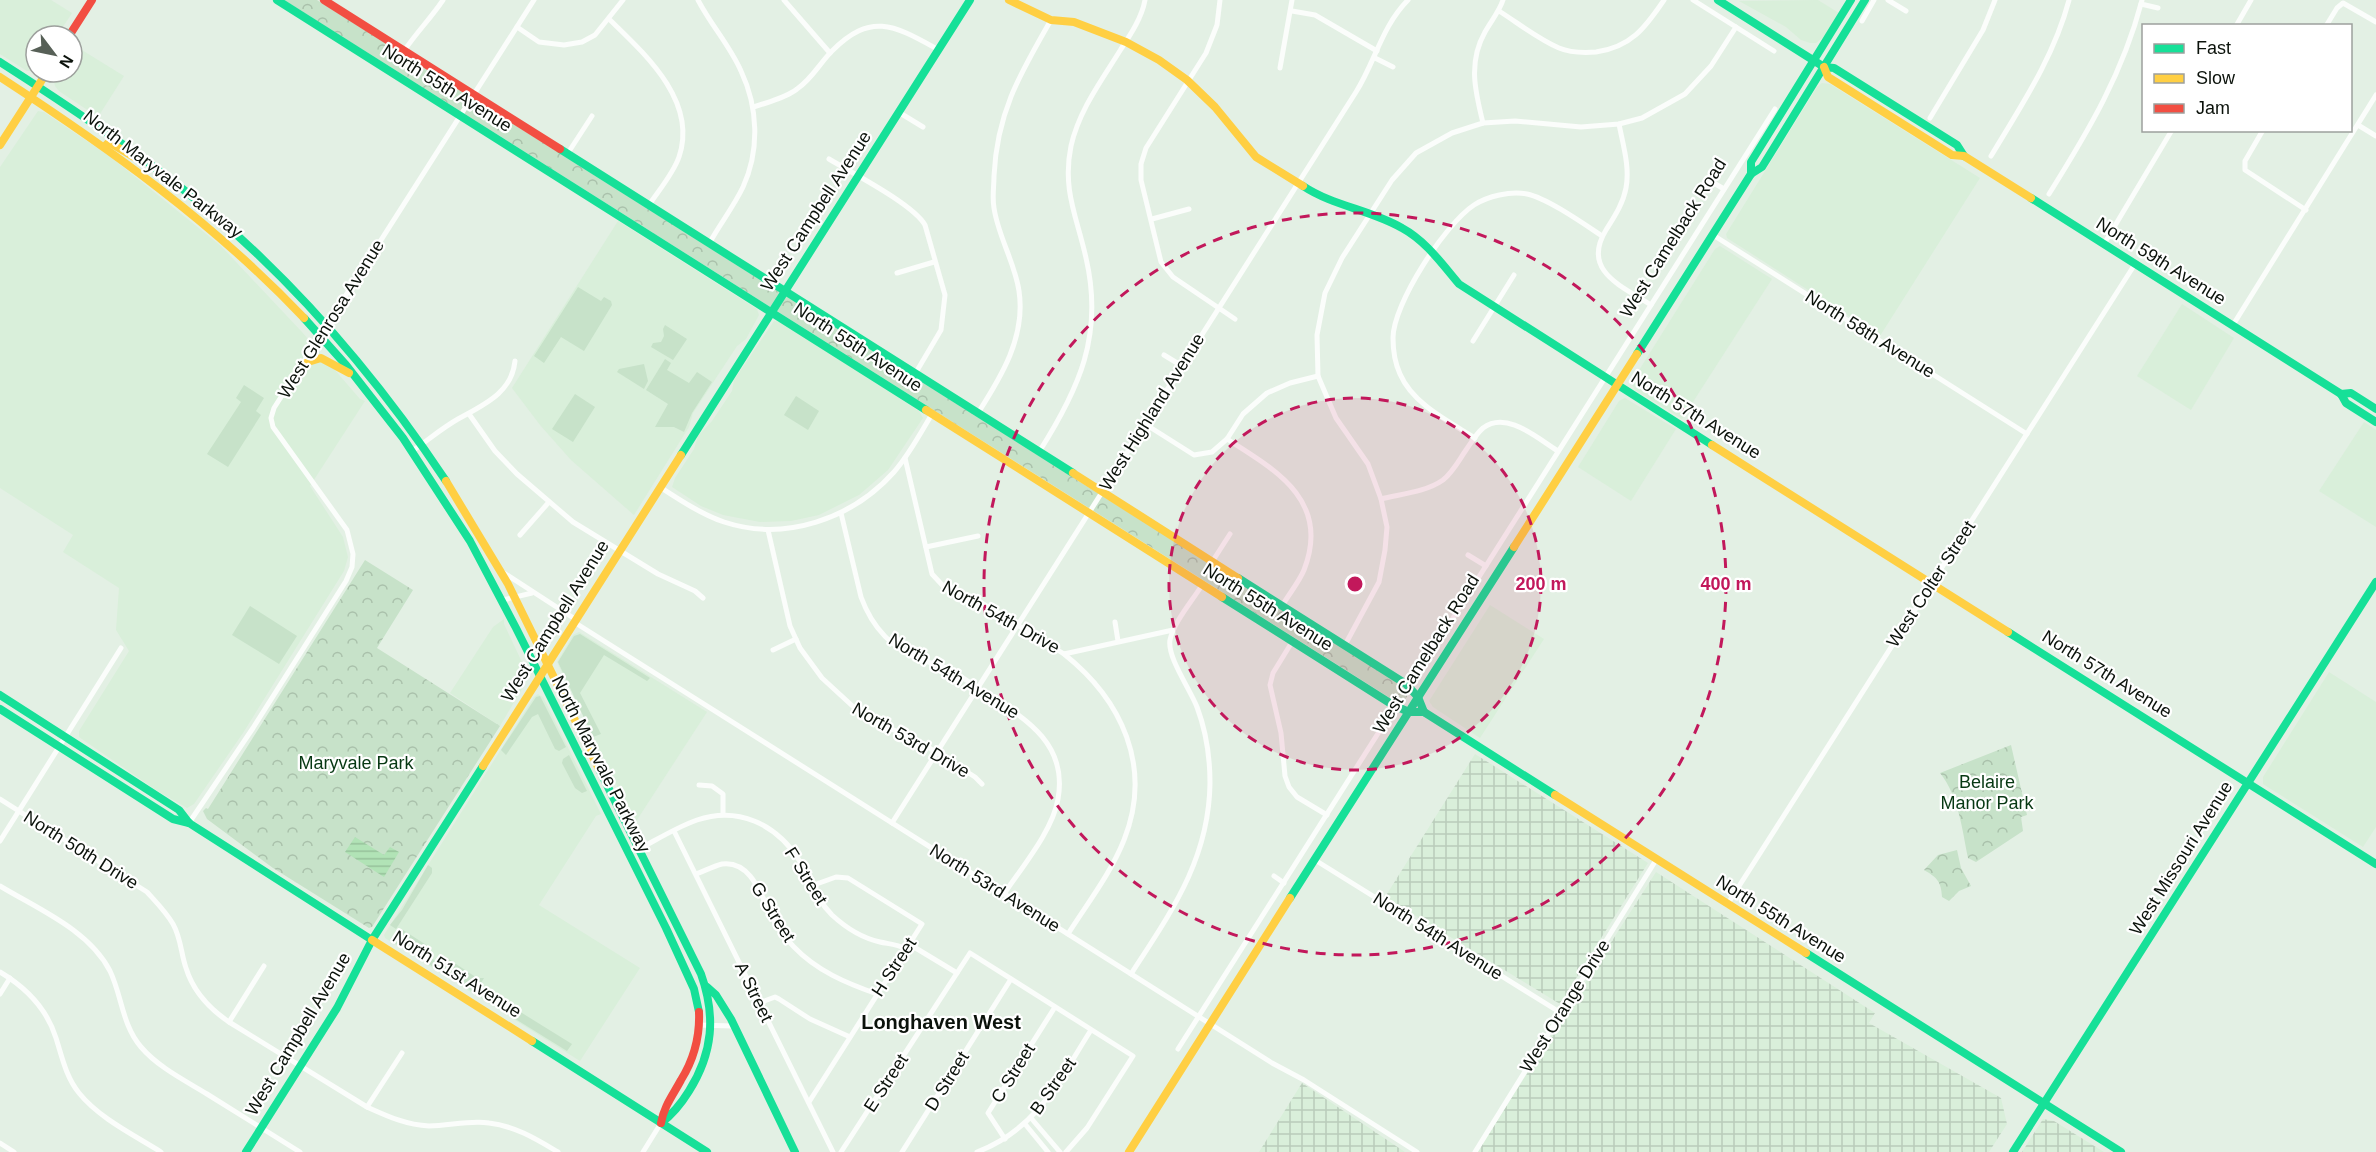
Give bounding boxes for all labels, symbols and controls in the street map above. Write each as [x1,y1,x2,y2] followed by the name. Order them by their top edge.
[24,24,84,84] north arrow
[2142,24,2352,132] legend
[2196,38,2231,58] text: Fast
[379,40,515,136] street label: North 55th Avenue
[56,52,77,71] text: N
[2196,68,2236,88] text: Slow
[2196,98,2230,118] text: Jam
[80,106,246,242] street label: North Maryvale Parkway
[757,127,875,295] street label: West Campbell Avenue
[1616,155,1730,321] street label: West Camelback Road
[2093,213,2229,309] street label: North 59th Avenue
[274,236,388,402] street label: West Glenrosa Avenue
[1802,286,1938,382] street label: North 58th Avenue
[790,298,926,396] street label: North 55th Avenue
[1095,330,1209,494] street label: West Highland Avenue
[1628,367,1764,463] street label: North 57th Avenue
[1883,517,1979,651] street label: West Colter Street
[497,537,613,705] street label: West Campbell Avenue
[1200,559,1336,655] street label: North 55th Avenue
[1369,571,1483,737] street label: West Camelback Road
[1345,574,1365,594] centre of rings
[1515,574,1567,594] text: 200 m
[1700,574,1752,594] text: 400 m
[939,576,1063,658] street label: North 54th Drive
[2039,626,2175,722] street label: North 57th Avenue
[885,629,1023,723] street label: North 54th Avenue
[548,672,654,856] street label: North Maryvale Parkway
[849,698,973,782] street label: North 53rd Drive
[298,753,415,773] park label: Maryvale Park
[1940,772,2035,813] park label: Belaire Manor Park
[2126,777,2236,939] street label: West Missouri Avenue
[20,807,142,893] street label: North 50th Drive
[926,840,1064,936] street label: North 53rd Avenue
[781,844,831,908] street label: F Street
[1713,871,1849,967] street label: North 55th Avenue
[747,878,799,946] street label: G Street
[1370,888,1506,984] street label: North 54th Avenue
[389,926,525,1022] street label: North 51st Avenue
[868,934,920,1000] street label: H Street
[1516,936,1614,1076] street label: West Orange Drive
[241,949,355,1119] street label: West Campbell Avenue
[731,959,777,1025] street label: A Street
[861,1011,1021,1033] district label: Longhaven West
[987,1040,1039,1106] street label: C Street
[921,1048,973,1114] street label: D Street
[860,1050,912,1116] street label: E Street
[1026,1054,1080,1118] street label: B Street

